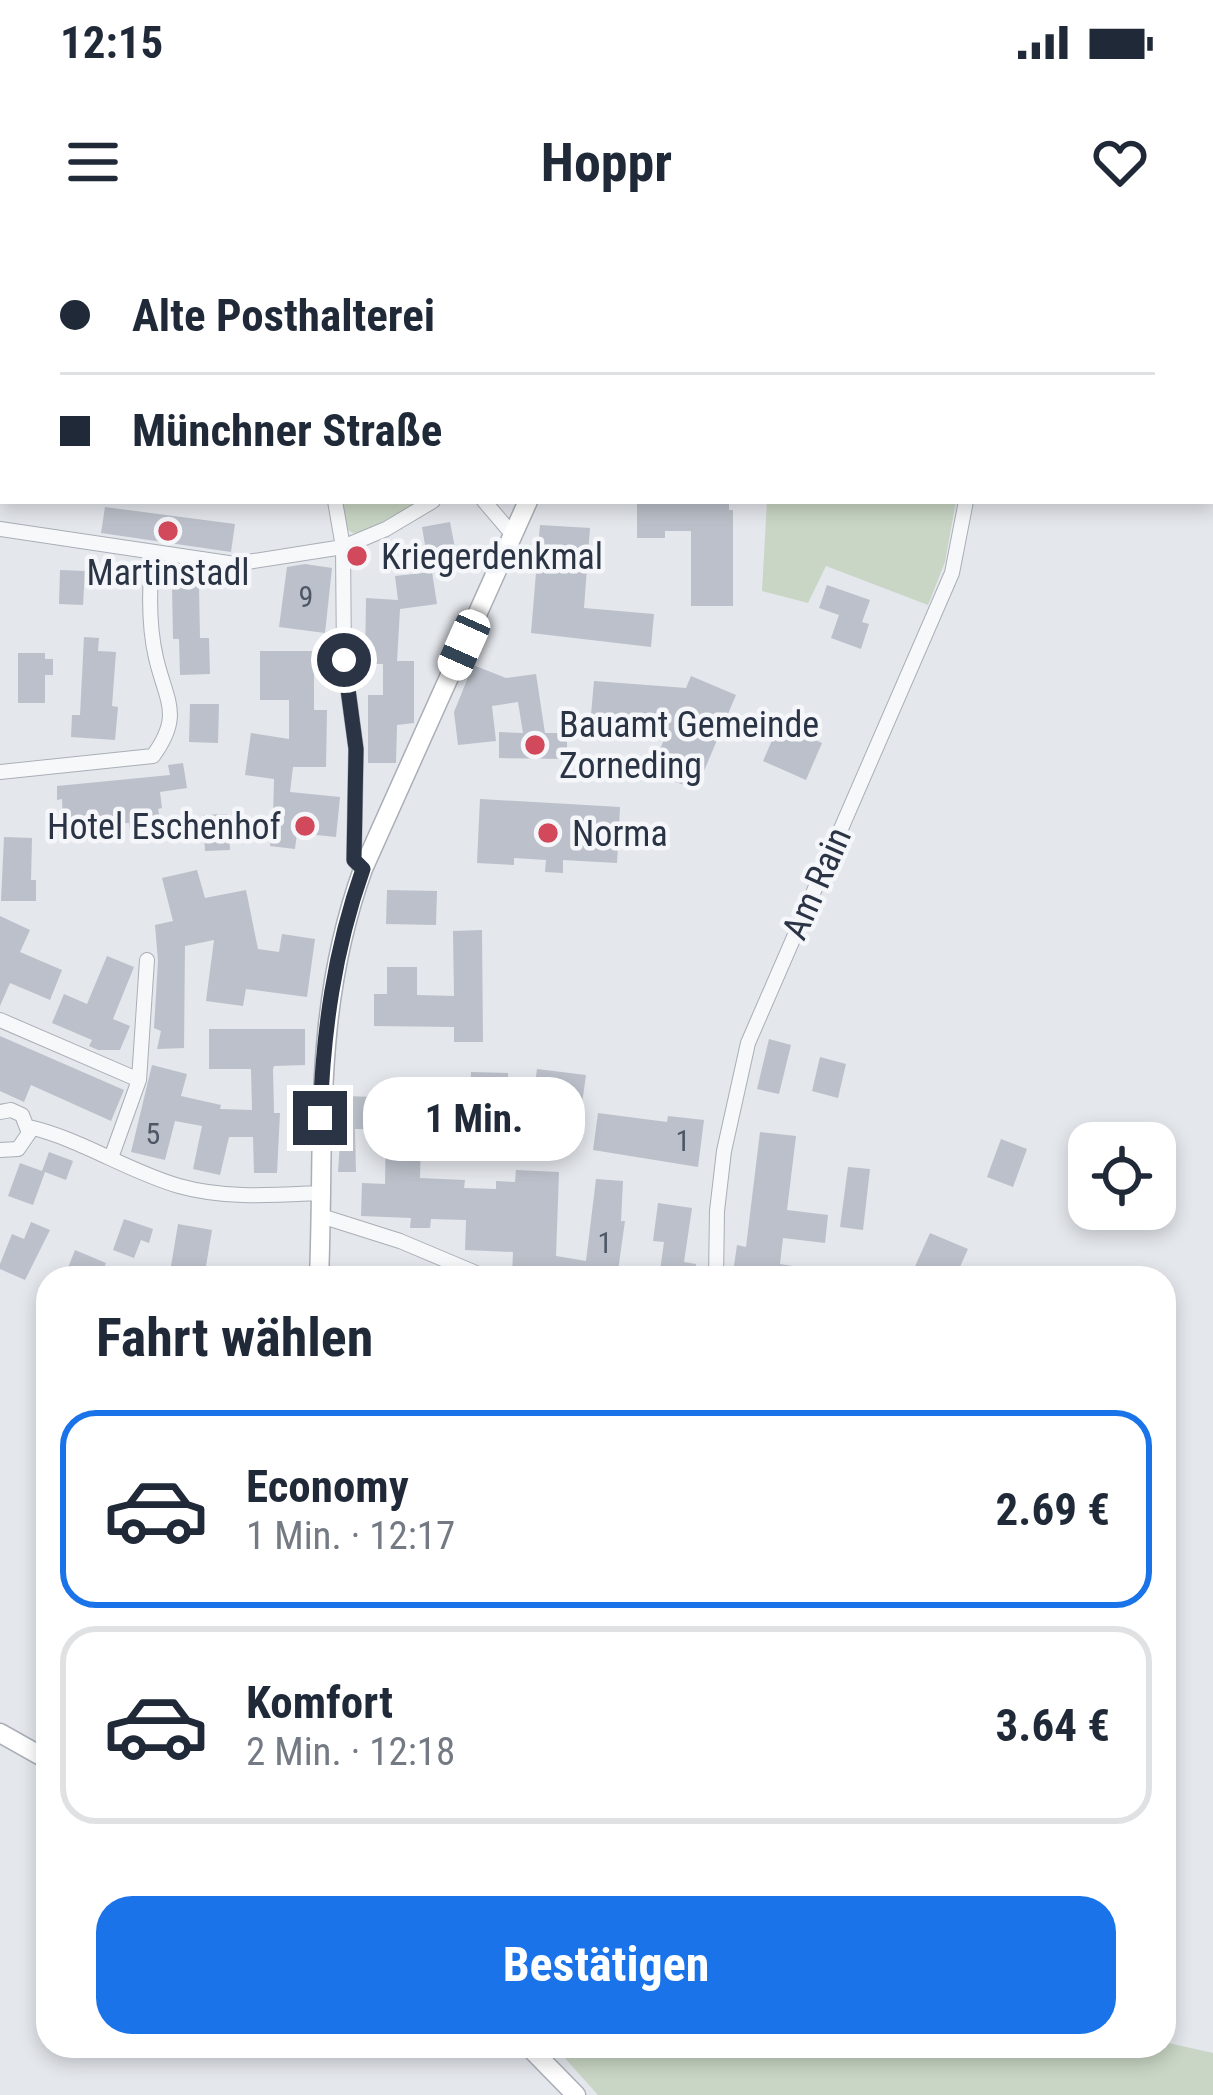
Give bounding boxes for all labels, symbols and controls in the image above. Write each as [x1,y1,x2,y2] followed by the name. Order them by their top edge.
[60,16,163,69] text: 12:15
[60,129,126,195] icon: menu
[1087,129,1153,195] icon: heart
[541,131,672,194] text: Hoppr
[132,289,435,342] text: Alte Posthalterei
[132,404,442,457] text: Münchner Straße
[155,518,181,544] marker: Martinstadl
[381,536,603,578] place label: Kriegerdenkmal
[344,543,370,569] marker: Kriegerdenkmal
[86,552,250,594] place label: Martinstadl
[299,579,313,614] house number: 9
[433,605,495,685] car
[317,633,371,687] route start
[559,704,819,787] place label: Bauamt Gemeinde Zorneding
[522,732,548,758] marker: Bauamt Gemeinde Zorneding
[47,806,282,848] place label: Hotel Eschenhof
[292,813,318,839] marker: Hotel Eschenhof
[572,813,668,855] place label: Norma
[535,820,561,846] marker: Norma
[774,821,860,946] street label: Am Rain
[362,1076,584,1160] callout: 1 Min.
[293,1091,347,1145] route end
[425,1096,523,1142] text: 1 Min.
[146,1116,160,1151] house number: 5
[1068,1122,1176,1230] map controls
[1068,1122,1176,1230] button: locate
[676,1123,690,1158] house number: 1
[598,1225,612,1260] house number: 1
[96,1306,373,1369] text: Fahrt wählen
[102,1455,210,1563] icon: car
[246,1460,409,1513] text: Economy
[996,1483,1110,1536] text: 2.69 €
[246,1513,455,1559] text: 1 Min. · 12:17
[102,1671,210,1779] icon: car
[246,1676,393,1729] text: Komfort
[996,1699,1110,1752] text: 3.64 €
[246,1729,455,1775] text: 2 Min. · 12:18
[96,1896,1116,2034] button: Bestätigen

